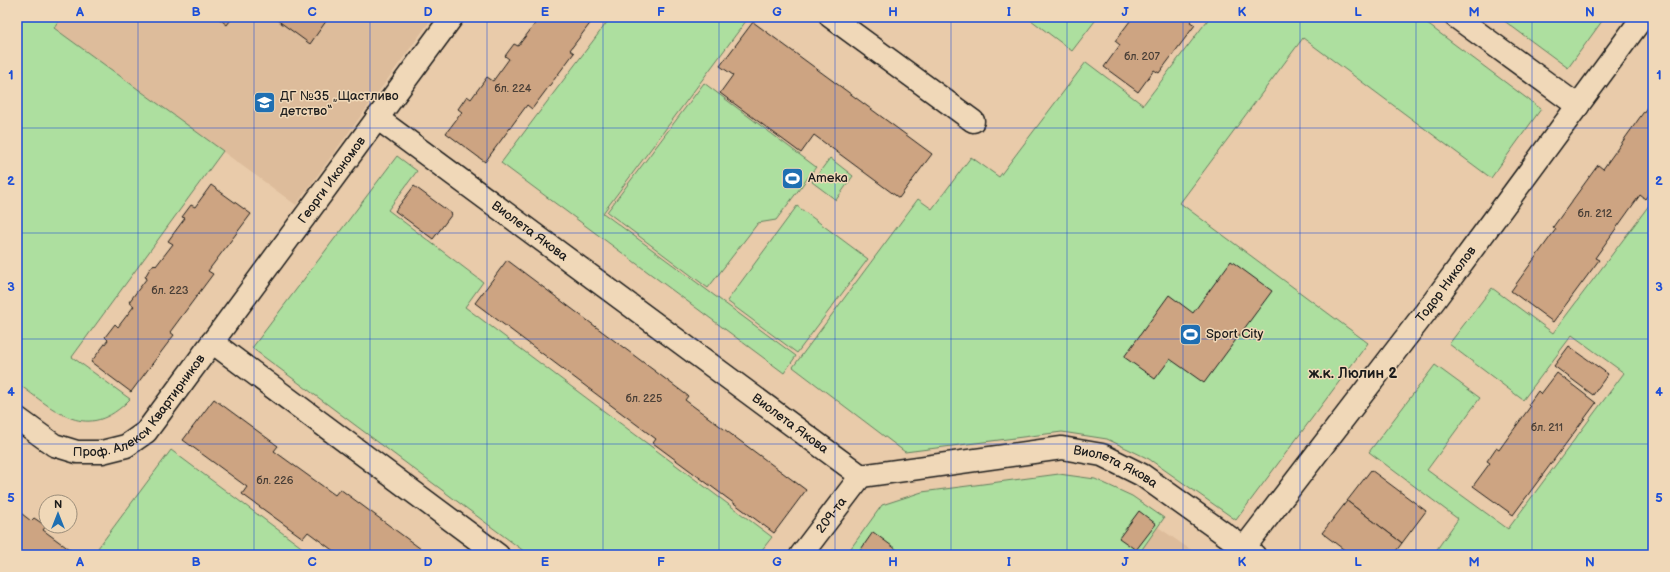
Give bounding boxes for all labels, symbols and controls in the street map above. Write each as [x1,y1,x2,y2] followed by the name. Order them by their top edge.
[75,4,84,20] text: A
[191,4,201,20] text: B
[307,4,317,20] text: C
[423,4,433,20] text: D
[541,4,550,20] text: E
[657,4,665,20] text: F
[772,4,782,20] text: G
[888,4,898,20] text: H
[1007,4,1011,20] text: I
[1121,4,1129,20] text: J
[1238,4,1247,20] text: K
[1354,4,1362,20] text: L
[1468,4,1480,20] text: M
[1585,4,1595,20] text: N
[1124,50,1160,63] house number: бл. 207
[8,67,14,83] text: 1
[1656,67,1662,83] text: 1
[495,82,532,95] house number: бл. 224
[280,88,399,119] place label: ДГ №35 „Щастливо детство“
[251,90,277,116] school or university icon: ДГ №35 „Щастливо детство“
[294,133,369,227] street label: Георги Икономов
[779,165,805,191] sports icon: Ameka
[808,170,848,186] place label: Ameka
[7,173,15,189] text: 2
[1655,173,1663,189] text: 2
[488,198,571,265] street label: Виолета Якова
[1578,207,1613,220] house number: бл. 212
[1412,243,1480,326] street label: Тодор Николов
[7,279,15,295] text: 3
[1655,279,1663,295] text: 3
[152,284,189,297] house number: бл. 223
[1177,321,1203,347] sports icon: Sport City
[1206,326,1263,342] place label: Sport City
[73,351,209,461] street label: Проф. Алекси Квартирников
[1309,364,1397,383] district label: ж.к. Люлин 2
[7,384,15,400] text: 4
[1655,384,1663,400] text: 4
[749,390,832,457] street label: Виолета Якова
[626,392,662,405] house number: бл. 225
[1531,421,1563,434] house number: бл. 211
[1072,442,1161,492] street label: Виолета Якова
[256,474,294,487] house number: бл. 226
[7,490,15,506] text: 5
[1655,490,1663,506] text: 5
[38,494,78,534] north arrow
[812,494,850,536] street label: 209-та
[54,498,62,511] text: N
[75,554,84,570] text: A
[191,554,201,570] text: B
[307,554,317,570] text: C
[423,554,433,570] text: D
[541,554,550,570] text: E
[657,554,665,570] text: F
[772,554,782,570] text: G
[888,554,898,570] text: H
[1007,554,1011,570] text: I
[1121,554,1129,570] text: J
[1238,554,1247,570] text: K
[1354,554,1362,570] text: L
[1468,554,1480,570] text: M
[1585,554,1595,570] text: N

